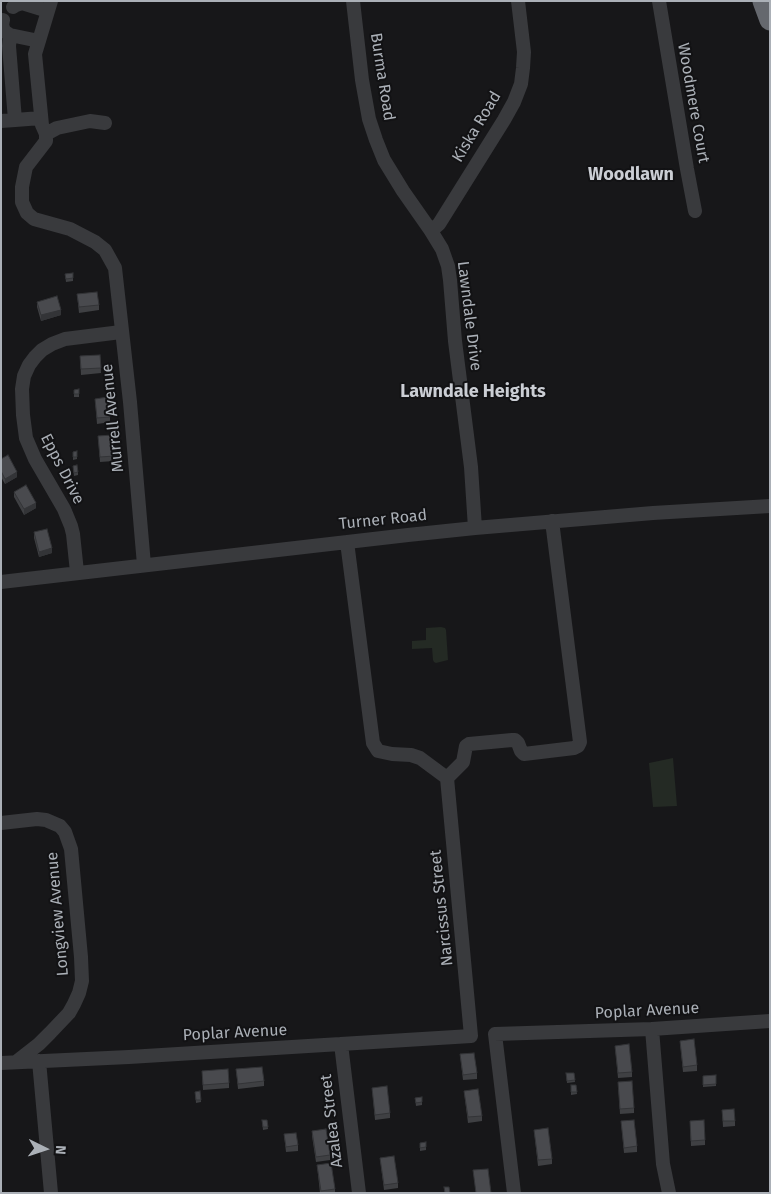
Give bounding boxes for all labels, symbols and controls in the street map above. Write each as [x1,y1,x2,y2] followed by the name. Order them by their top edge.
[366,32,398,122] street label: Burma Road
[673,41,713,165] street label: Woodmere Court
[448,88,506,166] street label: Kiska Road
[588,164,674,186] district label: Woodlawn
[453,260,485,372] street label: Lawndale Drive
[98,363,128,473] street label: Murrell Avenue
[400,381,546,403] district label: Lawndale Heights
[36,430,88,508] street label: Epps Drive
[338,506,428,534] street label: Turner Road
[426,849,458,967] street label: Narcissus Street
[43,851,73,977] street label: Longview Avenue
[594,999,700,1023] street label: Poplar Avenue
[182,1021,288,1045] street label: Poplar Avenue
[317,1073,347,1169] street label: Azalea Street
[20,1124,70,1174] north arrow
[52,1145,69,1155] text: N

